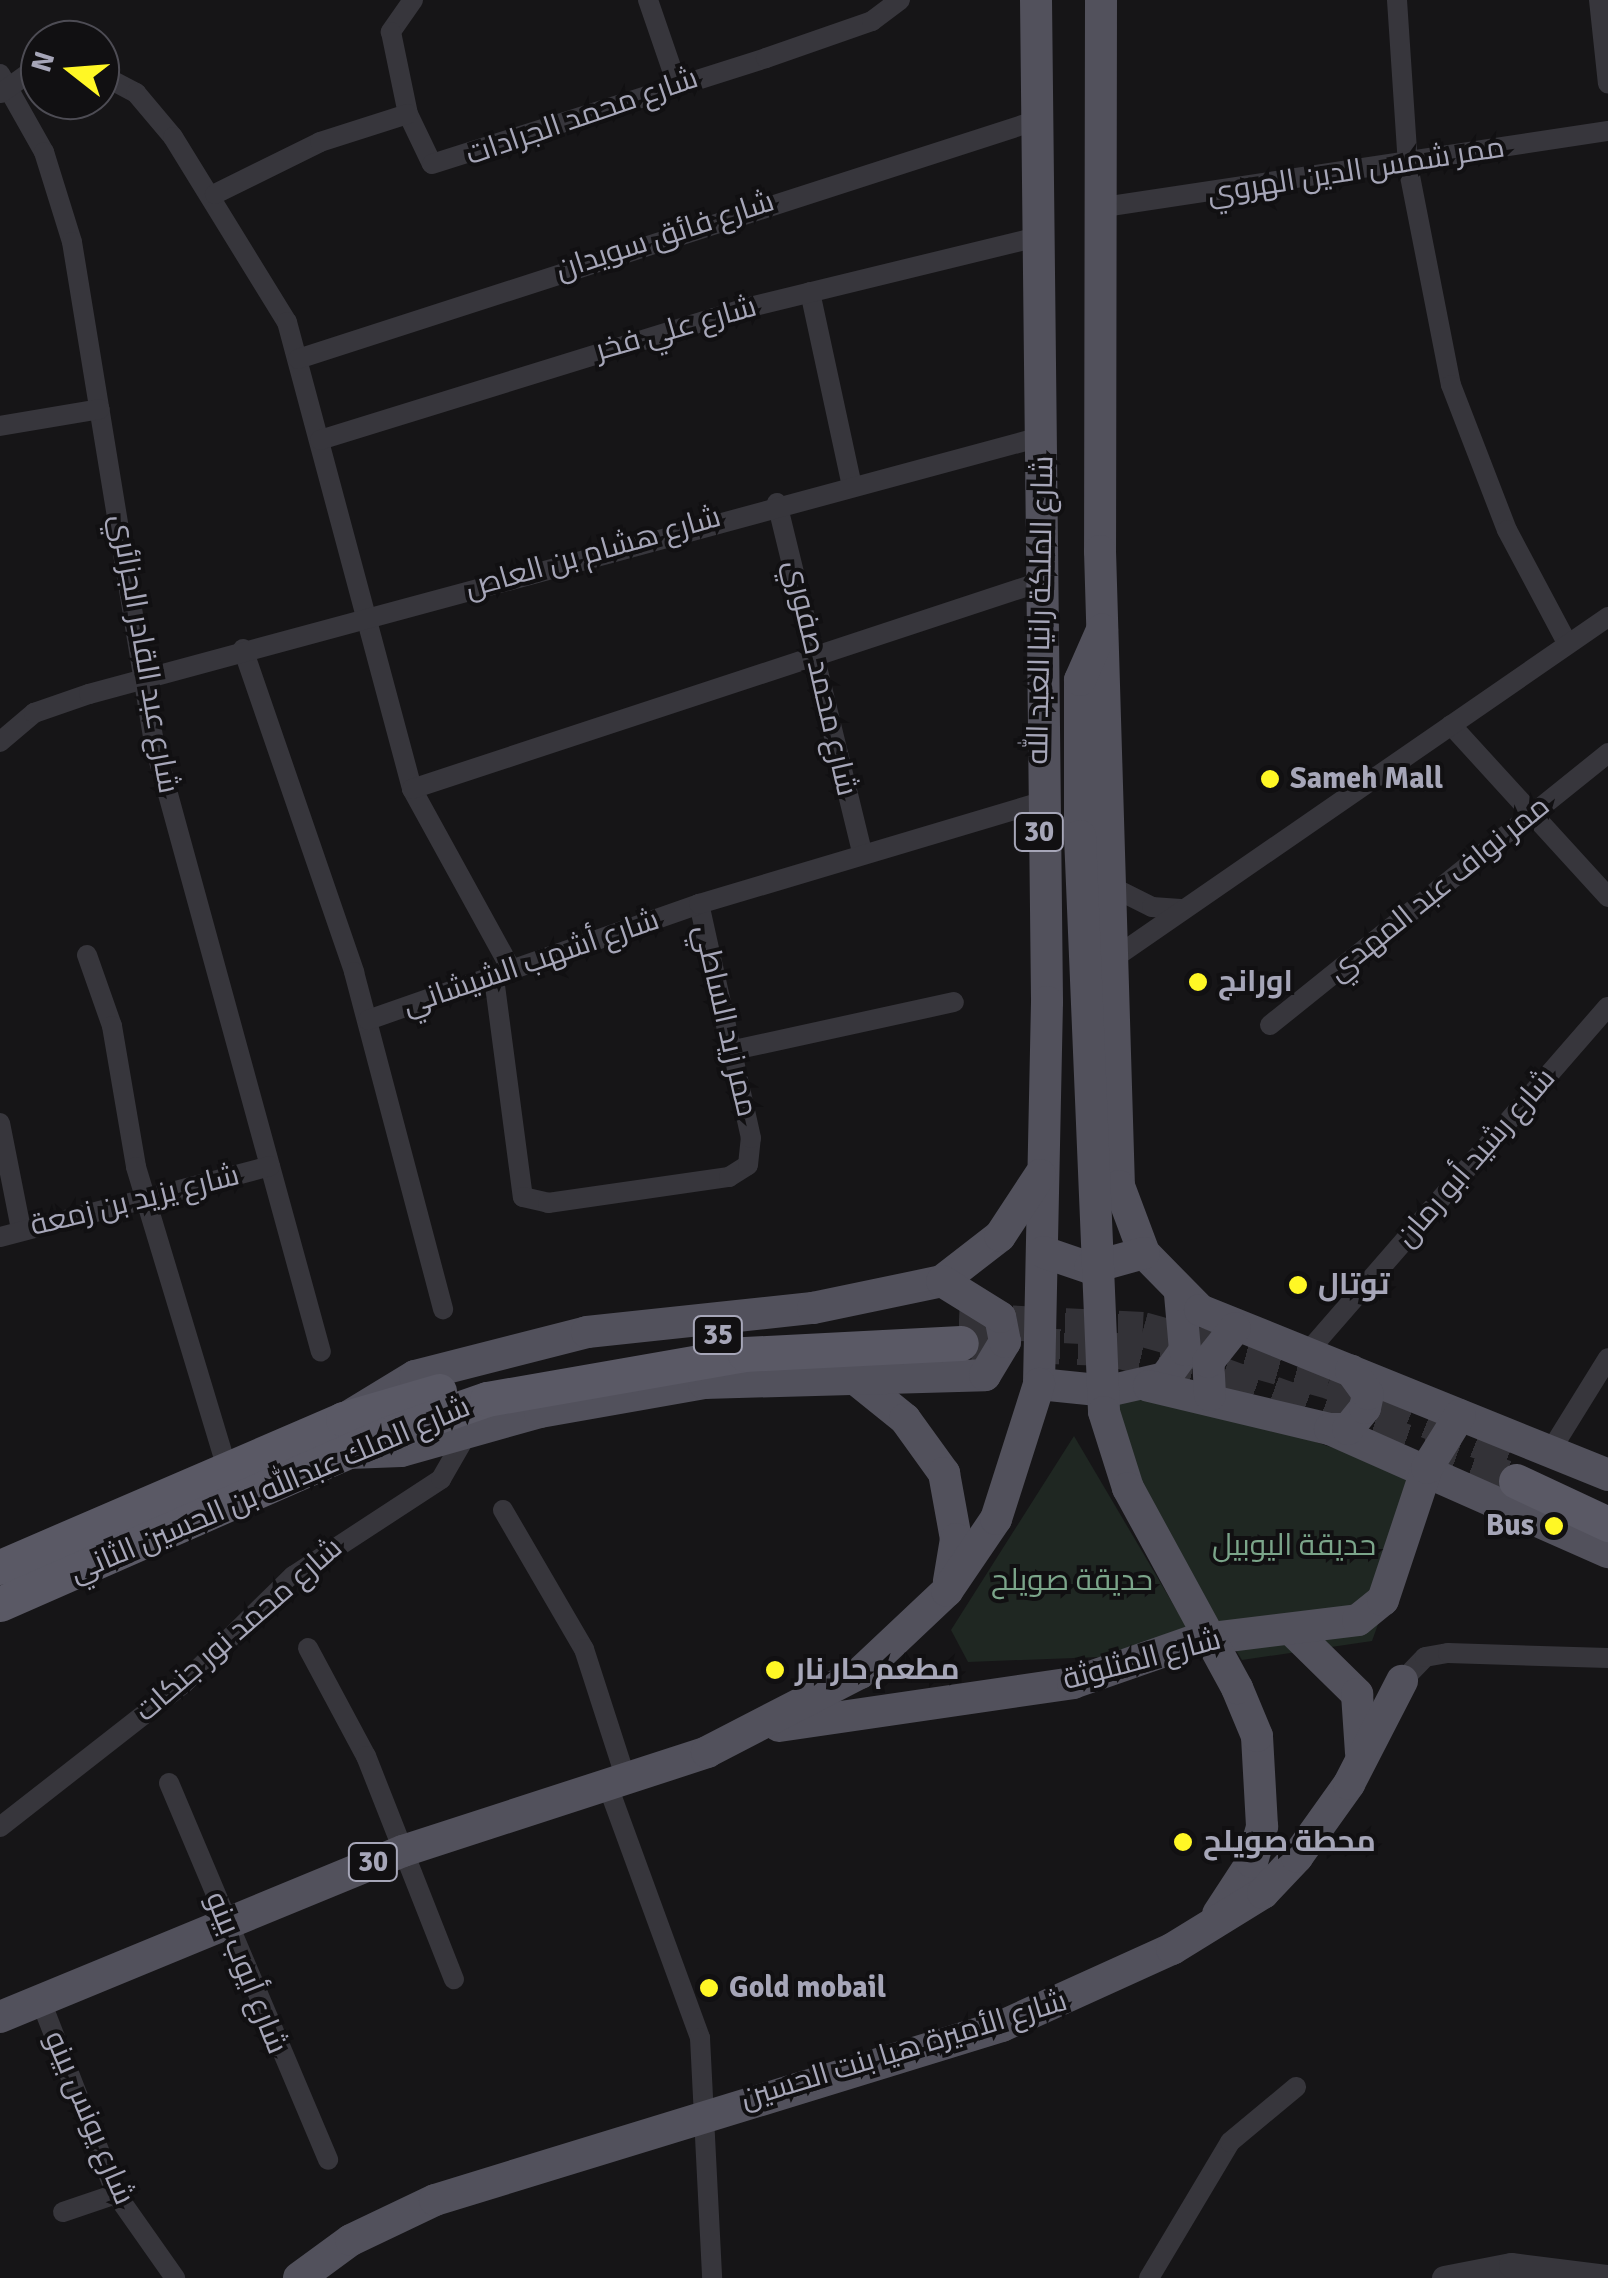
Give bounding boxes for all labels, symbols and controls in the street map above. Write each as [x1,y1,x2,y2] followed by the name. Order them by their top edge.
[20,20,120,120] north arrow
[24,48,62,76] text: N
[461,60,703,174] street label: شارع محمد الجرادات
[1205,130,1507,212] street label: ممر شمس الدين الهروي
[551,184,779,288] street label: شارع فائق سويدان
[591,289,761,369] street label: شارع علي فخر
[1020,455,1062,765] street label: شارع الملكة رانيا العبد الله
[461,499,725,607] street label: شارع هشام بن العاص
[102,512,186,796] street label: شارع عبد القادر الجزائري
[775,557,865,799] street label: شارع محمد صفوري
[1290,761,1443,797] place label: Sameh Mall
[1259,768,1281,790] marker: Sameh Mall
[1321,789,1557,989] street label: ممر نواف عبد المهدي
[1012,809,1066,855] road number: 30
[398,902,664,1024] street label: شارع أشهب الشيشاني
[685,922,765,1120] street label: ممر زيد الساطي
[1218,964,1293,1000] place label: اورانج
[1187,971,1209,993] marker: اورانج
[1389,1061,1563,1255] street label: شارع رشيد أبو رمان
[27,1158,243,1244] street label: شارع يزيد بن زمعة
[1318,1267,1390,1303] place label: توتال
[1287,1274,1309,1296] marker: توتال
[690,1312,746,1358] road number: 35
[64,1389,476,1591] street label: شارع الملك عبدالله بن الحسين الثاني
[1486,1508,1534,1544] place label: Bus
[1543,1515,1565,1537] marker: Bus
[1212,1528,1376,1564] park label: حديقة اليوبيل
[128,1530,350,1730] street label: شارع محمد نور جنكات
[991,1563,1153,1599] park label: حديقة صويلح
[1059,1622,1225,1698] street label: شارع المثلوثة
[795,1652,959,1688] place label: مطعم حار نار
[764,1659,786,1681] marker: مطعم حار نار
[1203,1824,1376,1860] place label: محطة صويلح
[1172,1831,1194,1853] marker: محطة صويلح
[346,1839,400,1885] road number: 30
[197,1887,295,2059] street label: شارع أيوب بينو
[729,1970,886,2006] place label: Gold mobail
[698,1977,720,1999] marker: Gold mobail
[736,1983,1072,2117] street label: شارع الأميرة هيا بنت الحسين
[36,2026,142,2210] street label: شارع يونس بينو

